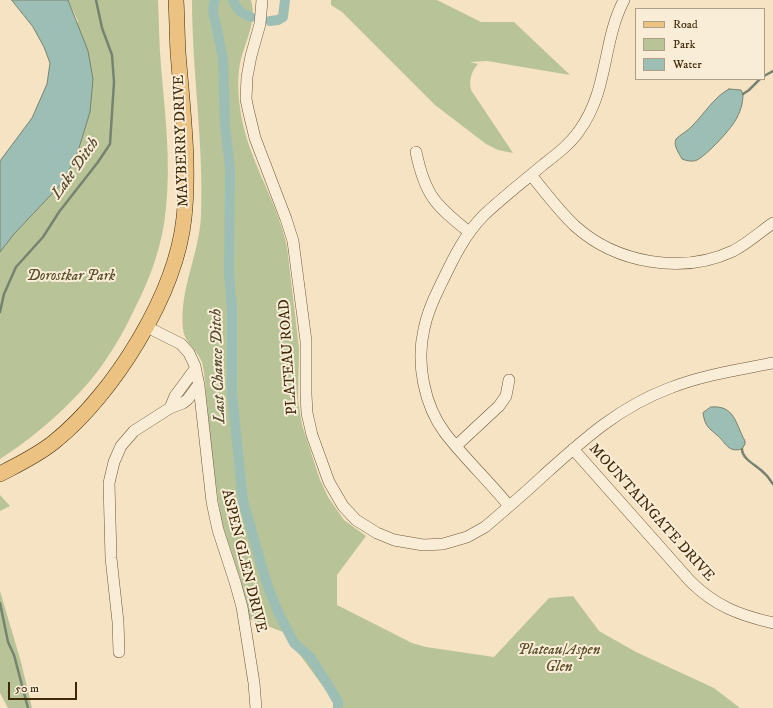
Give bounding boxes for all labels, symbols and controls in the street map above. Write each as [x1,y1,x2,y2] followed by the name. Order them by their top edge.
[635,8,765,80] legend
[673,17,698,32] text: Road
[673,37,695,52] text: Park
[673,57,702,72] text: Water
[171,74,193,208] street label: MAYBERRY DRIVE
[48,135,104,203] water label: Lake Ditch
[27,268,115,286] park label: Dorostkar Park
[276,298,302,416] street label: PLATEAU ROAD
[207,308,231,424] water label: Last Chance Ditch
[584,440,718,586] street label: MOUNTAINGATE DRIVE
[216,488,270,634] street label: ASPEN GLEN DRIVE
[518,642,600,677] park label: Plateau/Aspen Glen
[10,674,79,700] scale bar
[15,681,39,696] text: 50 m

